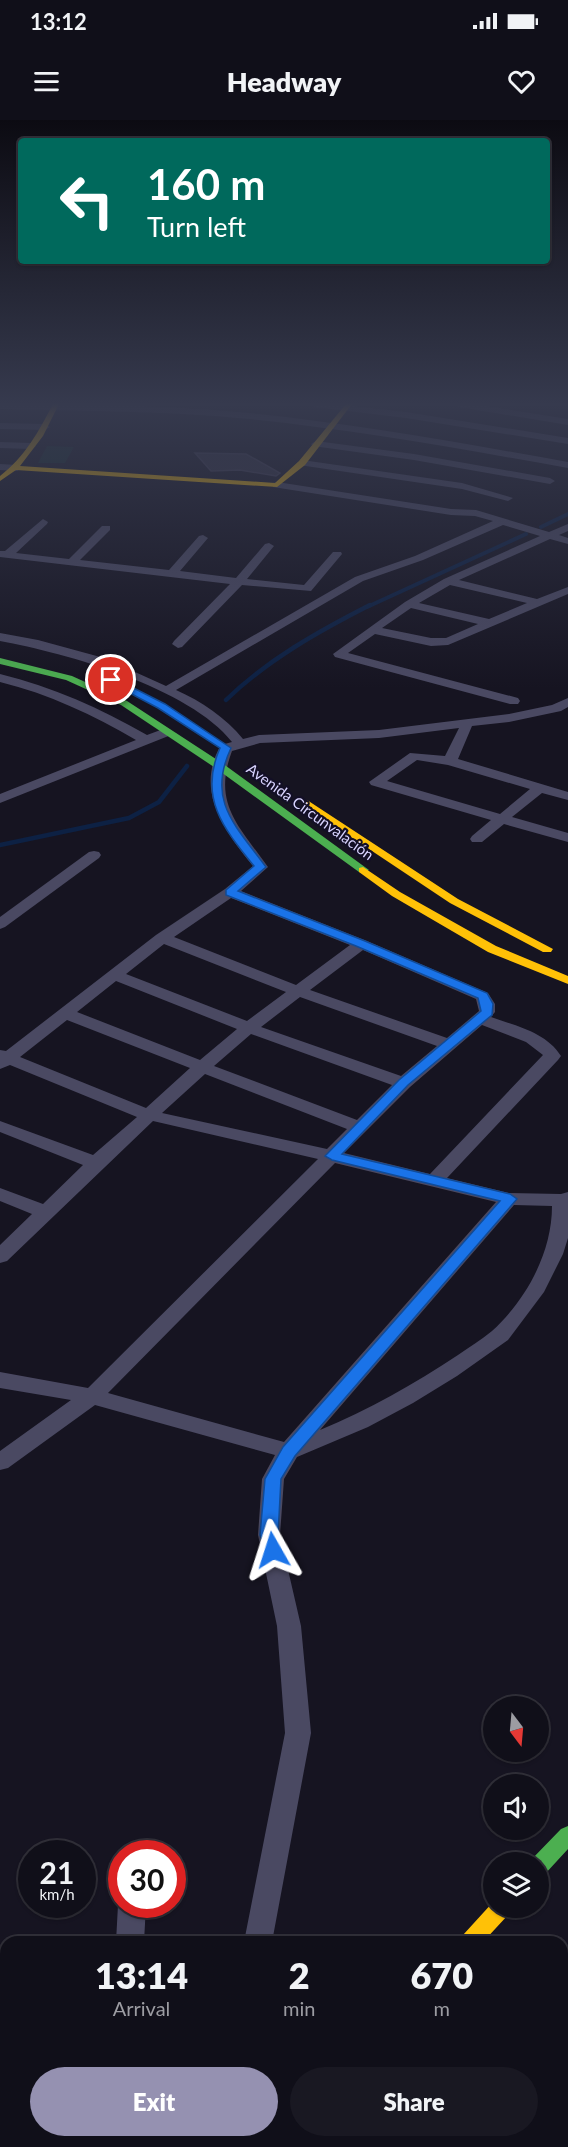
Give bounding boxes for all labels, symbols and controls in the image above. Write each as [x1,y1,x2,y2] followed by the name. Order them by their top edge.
[30,8,87,35] text: 13:12
[30,65,63,98] icon: menu
[227,65,341,98] text: Headway
[505,65,538,98] icon: heart
[147,159,265,209] text: 160 m
[48,162,126,240] icon: left
[147,210,246,243] text: Turn left
[85,654,136,705] pin
[94,663,127,696] icon: arrive
[243,759,378,863] street label: Avenida Circunvalación
[241,1518,305,1582] position arrow
[483,1696,549,1762] north arrow
[483,1696,549,1918] map controls
[483,1774,549,1840] button: sound
[108,1840,186,1918] speed limit sign: 30
[483,1852,549,1918] button: layers
[40,1854,74,1890] text: 21
[39,1885,75,1903] text: km/h
[95,1953,188,1997] text: 13:14
[289,1953,310,1997] text: 2
[410,1953,473,1997] text: 670
[113,1996,170,2020] text: Arrival
[283,1996,315,2020] text: min
[433,1996,450,2020] text: m
[30,2067,278,2136] button: Exit
[290,2067,538,2136] button: Share

